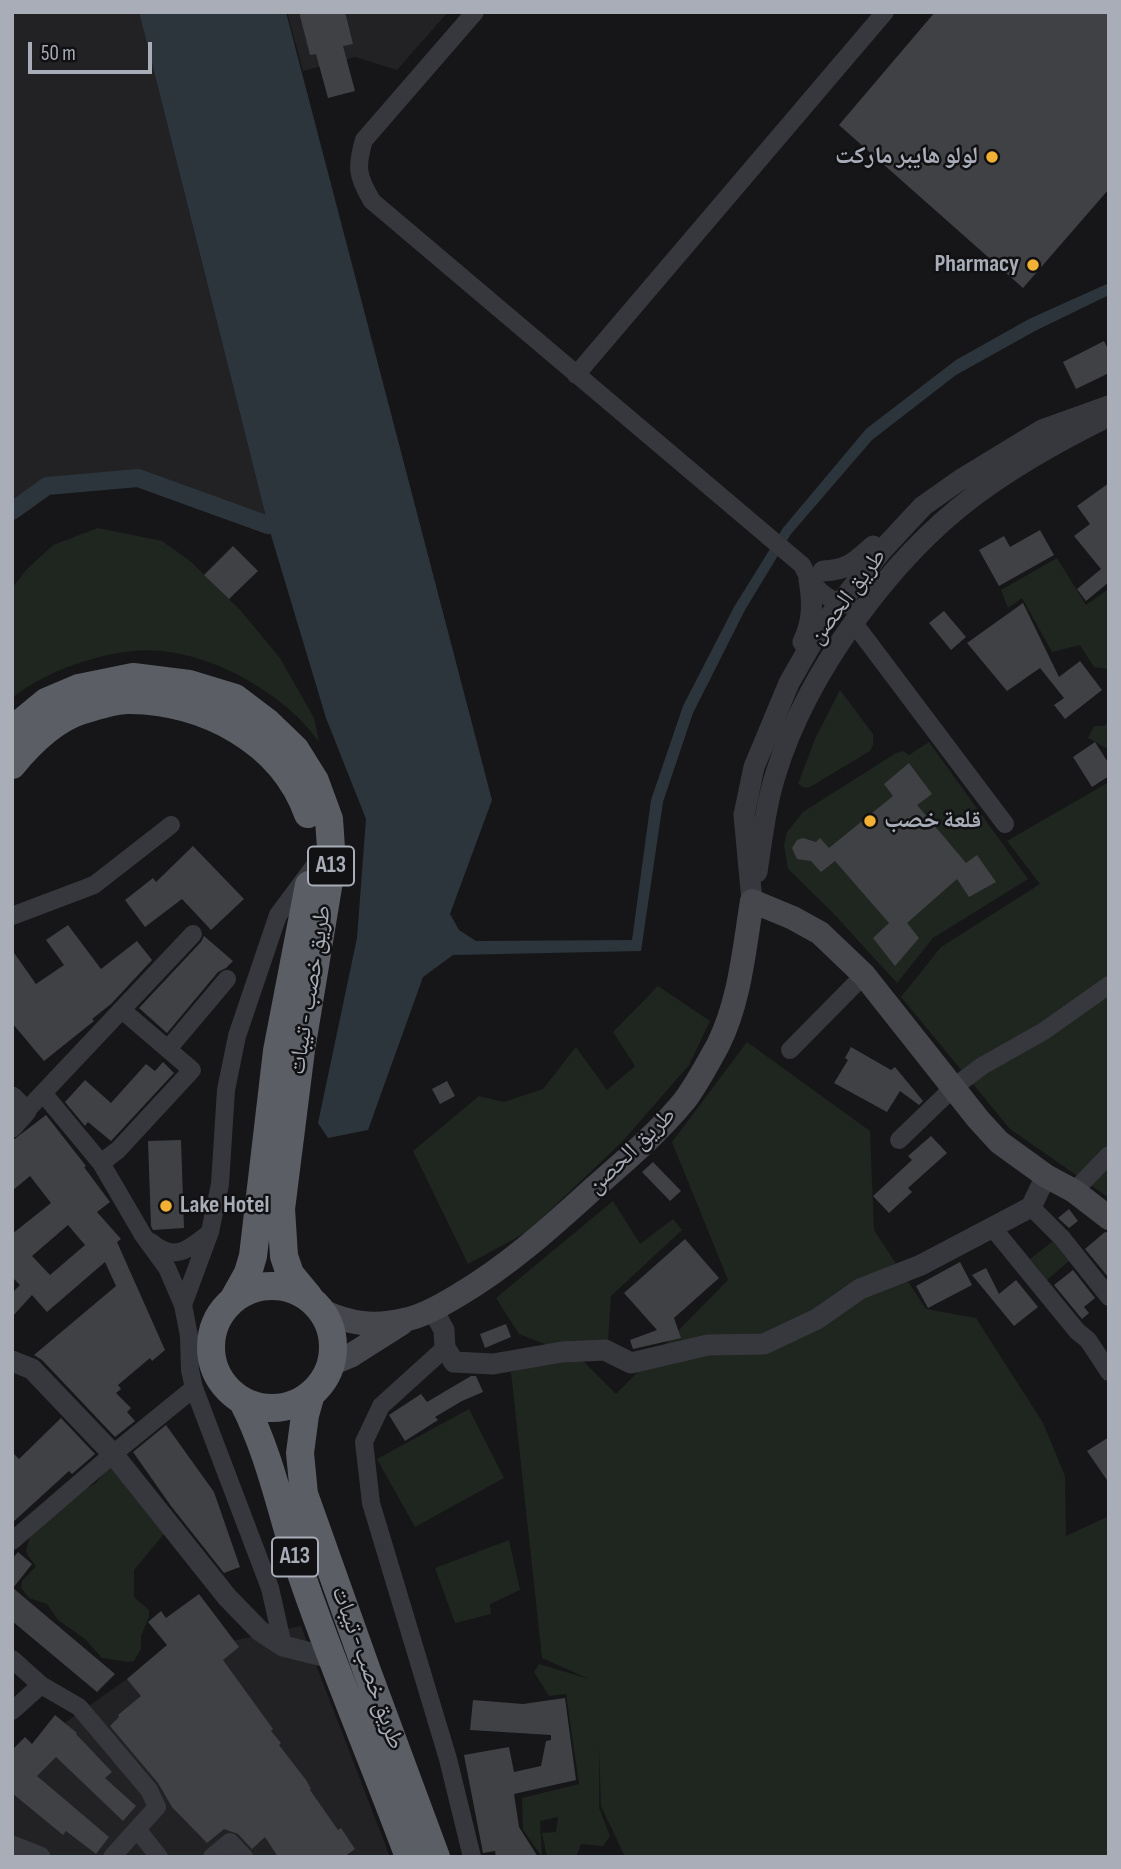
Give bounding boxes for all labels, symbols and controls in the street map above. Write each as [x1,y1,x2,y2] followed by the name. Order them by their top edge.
[32,28,156,72] scale bar
[41,41,76,66] text: 50 m
[835,143,978,171] place label: لولو هايبر ماركت
[984,149,1000,165] marker: لولو هايبر ماركت
[934,251,1019,279] place label: Pharmacy
[1025,257,1041,273] marker: Pharmacy
[803,543,893,651] street label: طريق الحصن
[884,807,981,835] place label: قلعة خصب
[862,813,878,829] marker: قلعة خصب
[308,846,354,886] road number: A13
[283,903,339,1077] street label: طريق خصب - تيبات
[582,1102,682,1200] street label: طريق الحصن
[180,1192,269,1220] place label: Lake Hotel
[158,1198,174,1214] marker: Lake Hotel
[272,1538,318,1576] road number: A13
[324,1583,410,1753] street label: طريق خصب - تيبات

